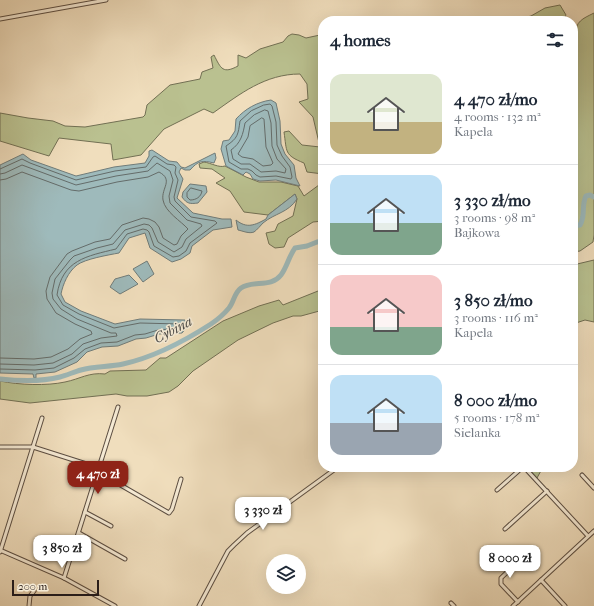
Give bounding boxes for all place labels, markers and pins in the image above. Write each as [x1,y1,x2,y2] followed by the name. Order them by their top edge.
[57,461,139,495] pin: 4 470 zł
[222,497,304,531] pin: 3 330 zł
[21,535,103,569] pin: 3 850 zł
[469,545,551,579] pin: 8 000 zł

